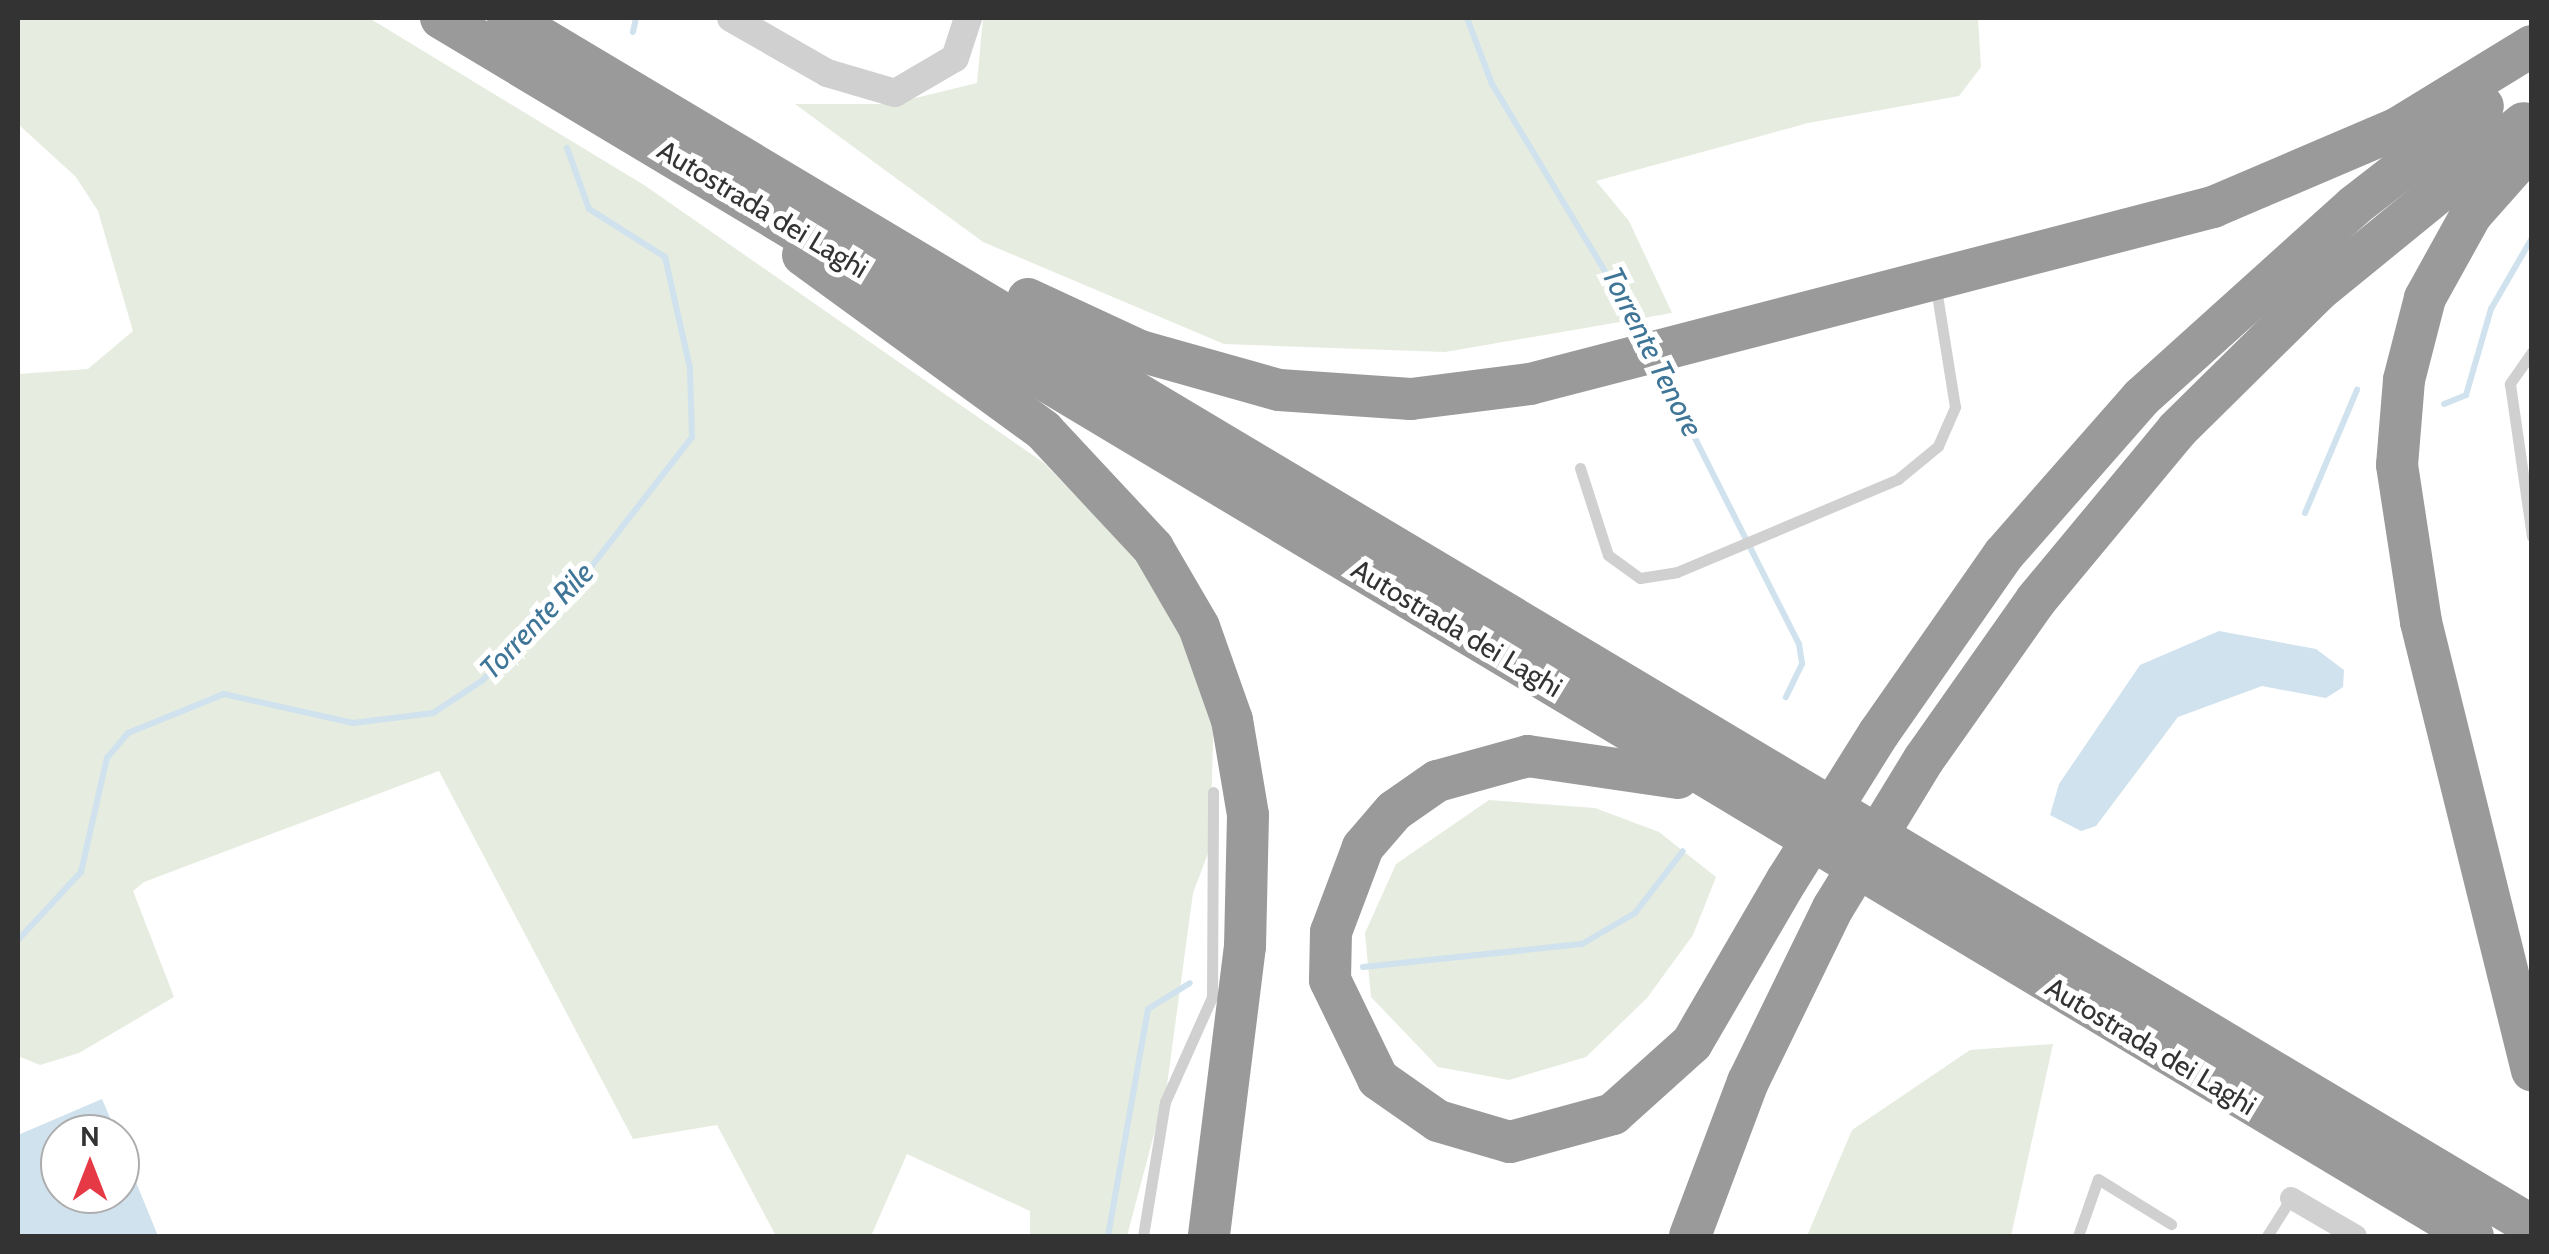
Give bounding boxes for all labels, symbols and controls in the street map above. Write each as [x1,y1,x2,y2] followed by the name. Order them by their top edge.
[652,133,874,285] street label: Autostrada dei Laghi
[1594,261,1710,443] water label: Torrente Tenore
[1346,552,1568,704] street label: Autostrada dei Laghi
[472,555,602,687] water label: Torrente Rile
[2040,970,2262,1122] street label: Autostrada dei Laghi
[40,1114,140,1214] north arrow
[80,1119,100,1153] text: N

